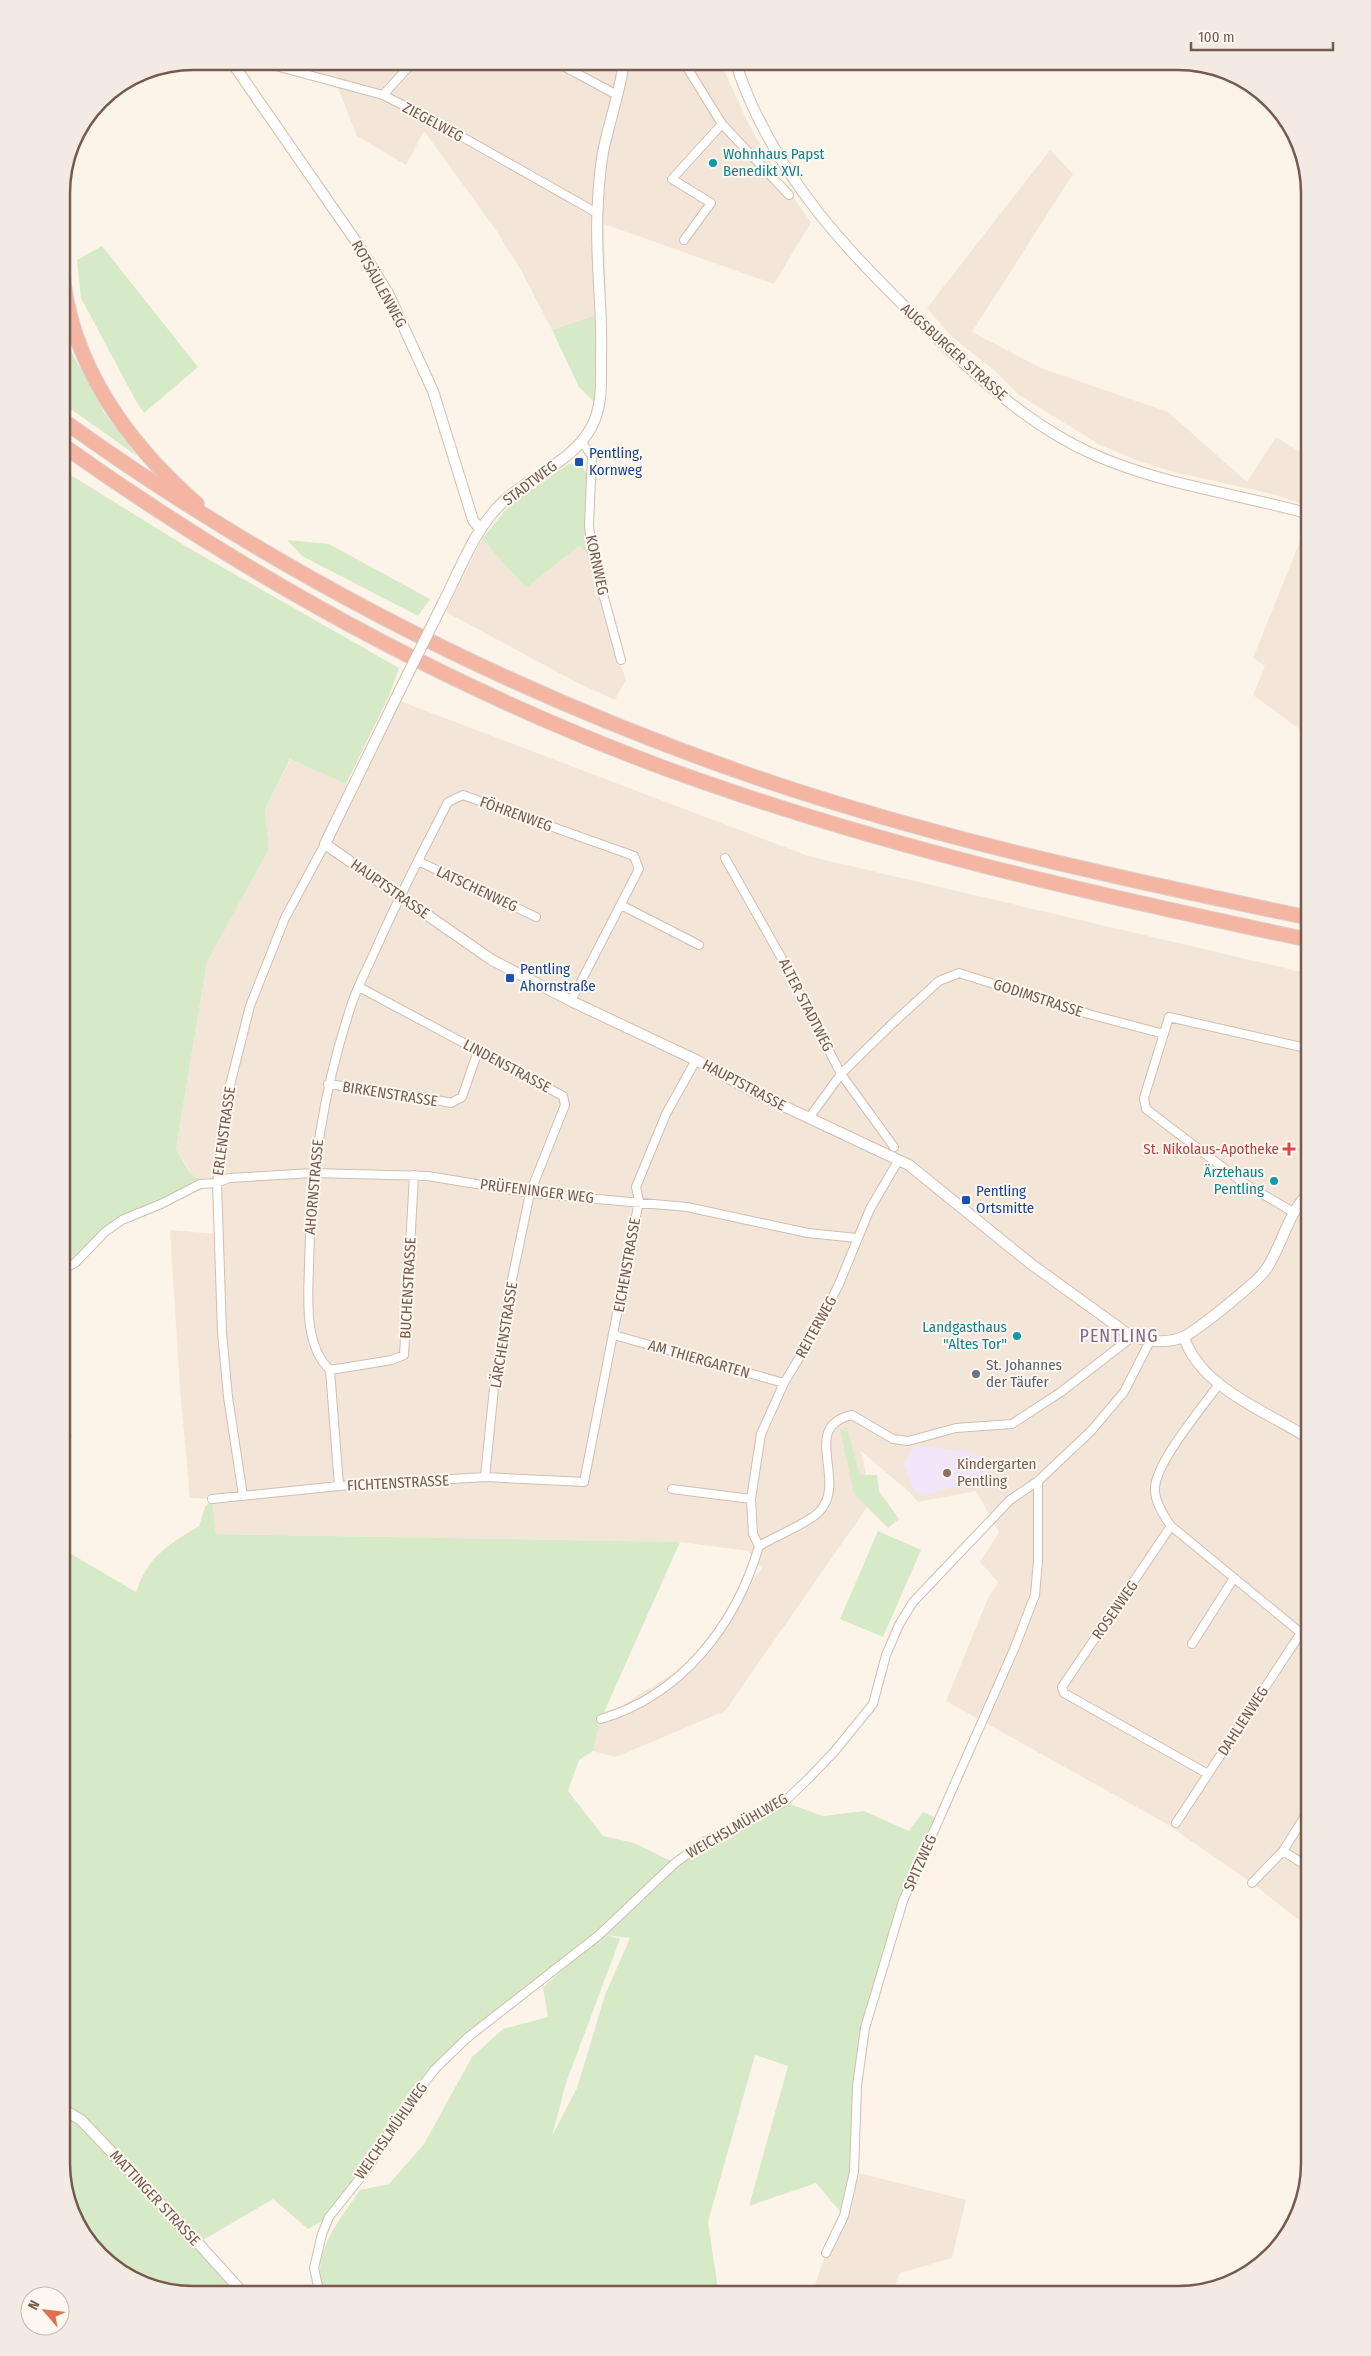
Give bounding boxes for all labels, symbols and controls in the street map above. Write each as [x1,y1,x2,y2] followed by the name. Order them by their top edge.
[1191,20,1334,52] scale bar
[1198,28,1235,46] text: 100 m
[400,99,466,145] street label: ZIEGELWEG
[723,145,825,180] place label: Wohnhaus Papst Benedikt XVI.
[707,157,719,169] marker: Wohnhaus Papst Benedikt XVI.
[348,237,410,331] street label: ROTSÄULENWEG
[897,300,1011,404] street label: AUGSBURGER STRASSE
[589,444,642,479] place label: Pentling, Kornweg
[573,456,585,468] marker: Pentling, Kornweg
[499,457,561,509] street label: STADTWEG
[582,533,612,597] street label: KORNWEG
[477,793,555,835] street label: FÖHRENWEG
[347,855,433,923] street label: HAUPTSTRASSE
[434,862,520,916] street label: LATSCHENWEG
[775,955,837,1055] street label: ALTER STADTWEG
[520,960,596,995] place label: Pentling Ahornstraße
[504,972,516,984] marker: Pentling Ahornstraße
[991,975,1085,1021] street label: GODIMSTRASSE
[460,1035,554,1097] street label: LINDENSTRASSE
[699,1056,789,1114] street label: HAUPTSTRASSE
[341,1078,439,1110] street label: BIRKENSTRASSE
[209,1085,239,1177] street label: ERLENSTRASSE
[301,1139,327,1235] street label: AHORNSTRASSE
[1143,1140,1279,1158] place label: St. Nikolaus-Apotheke
[1283,1143,1295,1155] marker: St. Nikolaus-Apotheke
[1204,1163,1264,1198] place label: Ärztehaus Pentling
[479,1175,595,1207] street label: PRÜFENINGER WEG
[1268,1175,1280,1187] marker: Ärztehaus Pentling
[976,1182,1034,1217] place label: Pentling Ortsmitte
[960,1194,972,1206] marker: Pentling Ortsmitte
[610,1216,644,1314] street label: EICHENSTRASSE
[396,1237,420,1339] street label: BUCHENSTRASSE
[487,1281,521,1389] street label: LÄRCHENSTRASSE
[792,1293,840,1361] street label: REITERWEG
[922,1318,1007,1353] place label: Landgasthaus "Altes Tor"
[1079,1325,1159,1347] district label: PENTLING
[1011,1330,1023,1342] marker: Landgasthaus "Altes Tor"
[646,1336,752,1382] street label: AM THIERGARTEN
[986,1356,1062,1391] place label: St. Johannes der Täufer
[970,1368,982,1380] marker: St. Johannes der Täufer
[957,1455,1036,1490] place label: Kindergarten Pentling
[941,1467,953,1479] marker: Kindergarten Pentling
[347,1471,449,1495] street label: FICHTENSTRASSE
[1088,1577,1142,1643] street label: ROSENWEG
[1214,1683,1272,1759] street label: DAHLIENWEG
[683,1790,791,1862] street label: WEICHSLMÜHLWEG
[900,1832,940,1894] street label: SPITZWEG
[351,2079,431,2183] street label: WEICHSLMÜHLWEG
[106,2147,204,2249] street label: MATTINGER STRASSE
[20,2286,70,2336] north arrow
[24,2297,43,2313] text: N

